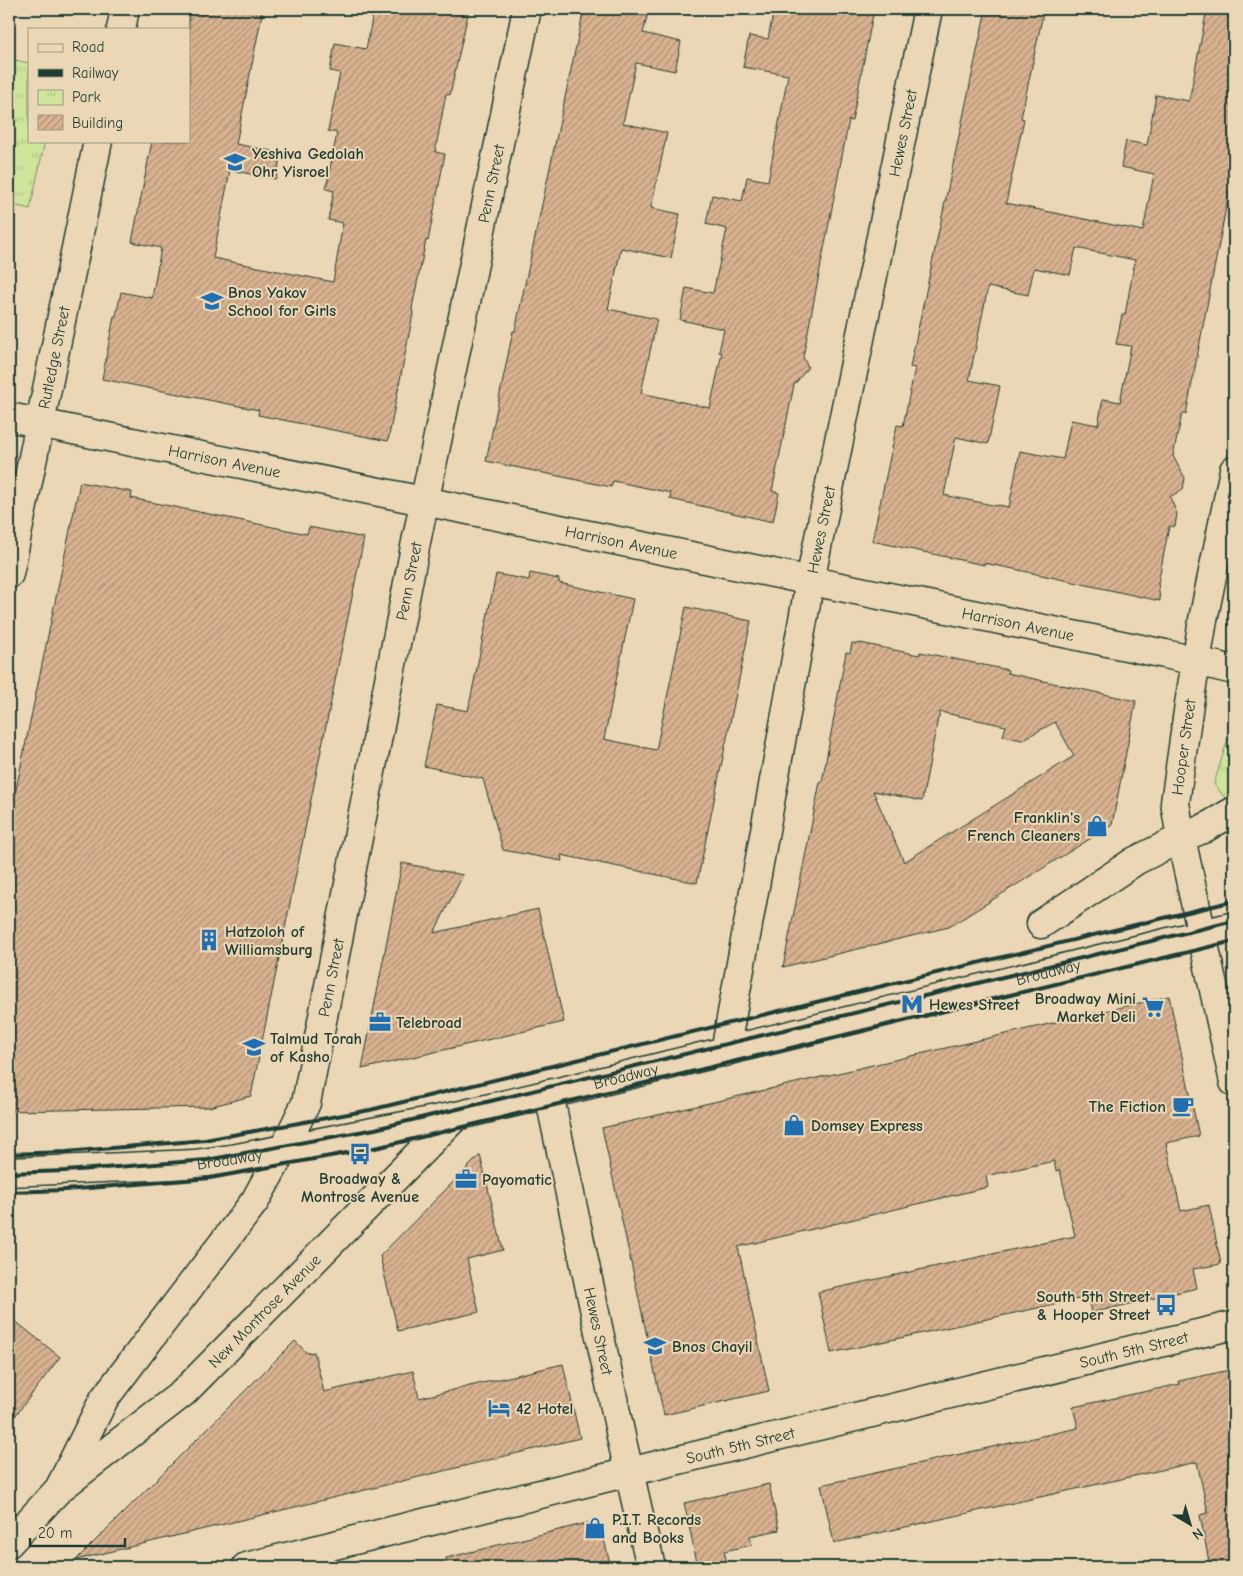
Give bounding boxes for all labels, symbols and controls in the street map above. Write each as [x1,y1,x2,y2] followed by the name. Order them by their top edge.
[28,28,190,142] legend
[72,38,104,56] text: Road
[72,64,119,82] text: Railway
[886,87,921,179] street label: Hewes Street
[72,88,101,106] text: Park
[72,114,123,132] text: Building
[475,143,509,224] street label: Penn Street
[252,145,364,181] place label: Yeshiva Gedolah Ohr Yisroel
[222,149,248,175] school or university icon: Yeshiva Gedolah Ohr Yisroel
[228,284,336,320] place label: Bnos Yakov School for Girls
[199,288,225,314] school or university icon: Bnos Yakov School for Girls
[35,304,74,411] street label: Rutledge Street
[167,441,282,482] street label: Harrison Avenue
[804,484,839,575] street label: Hewes Street
[563,522,679,563] street label: Harrison Avenue
[393,540,426,622] street label: Penn Street
[960,604,1076,645] street label: Harrison Avenue
[1168,698,1200,796] street label: Hooper Street
[967,809,1080,845] place label: Franklin's French Cleaners
[1084,813,1110,839] shop icon: Franklin's French Cleaners
[225,923,313,959] place label: Hatzoloh of Williamsburg
[196,927,222,953] building icon: Hatzoloh of Williamsburg
[315,937,348,1018] street label: Penn Street
[1014,956,1083,989] street label: Broadway
[1035,990,1136,1026] place label: Broadway Mini Market Deli
[899,991,925,1017] metro station icon: Hewes Street
[1140,994,1166,1020] supermarket icon: Broadway Mini Market Deli
[929,996,1020,1014] place label: Hewes Street
[367,1009,393,1035] office icon: Telebroad
[396,1014,462,1032] place label: Telebroad
[270,1030,362,1066] place label: Talmud Torah of Kasho
[241,1034,267,1060] school or university icon: Talmud Torah of Kasho
[592,1060,661,1093] street label: Broadway
[1170,1093,1196,1119] cafe icon: The Fiction
[1089,1098,1166,1116] place label: The Fiction
[781,1112,807,1138] shop icon: Domsey Express
[811,1117,923,1135] place label: Domsey Express
[347,1141,373,1167] bus stop icon: Broadway & Montrose Avenue
[196,1145,265,1174] street label: Broadway
[453,1166,479,1192] office icon: Payomatic
[301,1170,419,1206] place label: Broadway & Montrose Avenue
[482,1171,552,1189] place label: Payomatic
[205,1251,325,1372] street label: New Montrose Avenue
[580,1286,616,1377] street label: Hewes Street
[1037,1288,1151,1324] place label: South 5th Street & Hooper Street
[1153,1292,1179,1318] bus stop icon: South 5th Street & Hooper Street
[1078,1328,1191,1372] street label: South 5th Street
[642,1333,668,1359] school or university icon: Bnos Chayil
[672,1338,752,1356] place label: Bnos Chayil
[486,1395,512,1421] hotel icon: 42 Hotel
[516,1400,573,1418] place label: 42 Hotel
[684,1424,797,1468] street label: South 5th Street
[1166,1498,1216,1548] north arrow
[612,1511,701,1547] place label: P.I.T. Records and Books
[582,1515,608,1541] shop icon: P.I.T. Records and Books
[30,1516,125,1548] scale bar
[38,1524,72,1542] text: 20 m
[1189,1524,1207,1543] text: N

